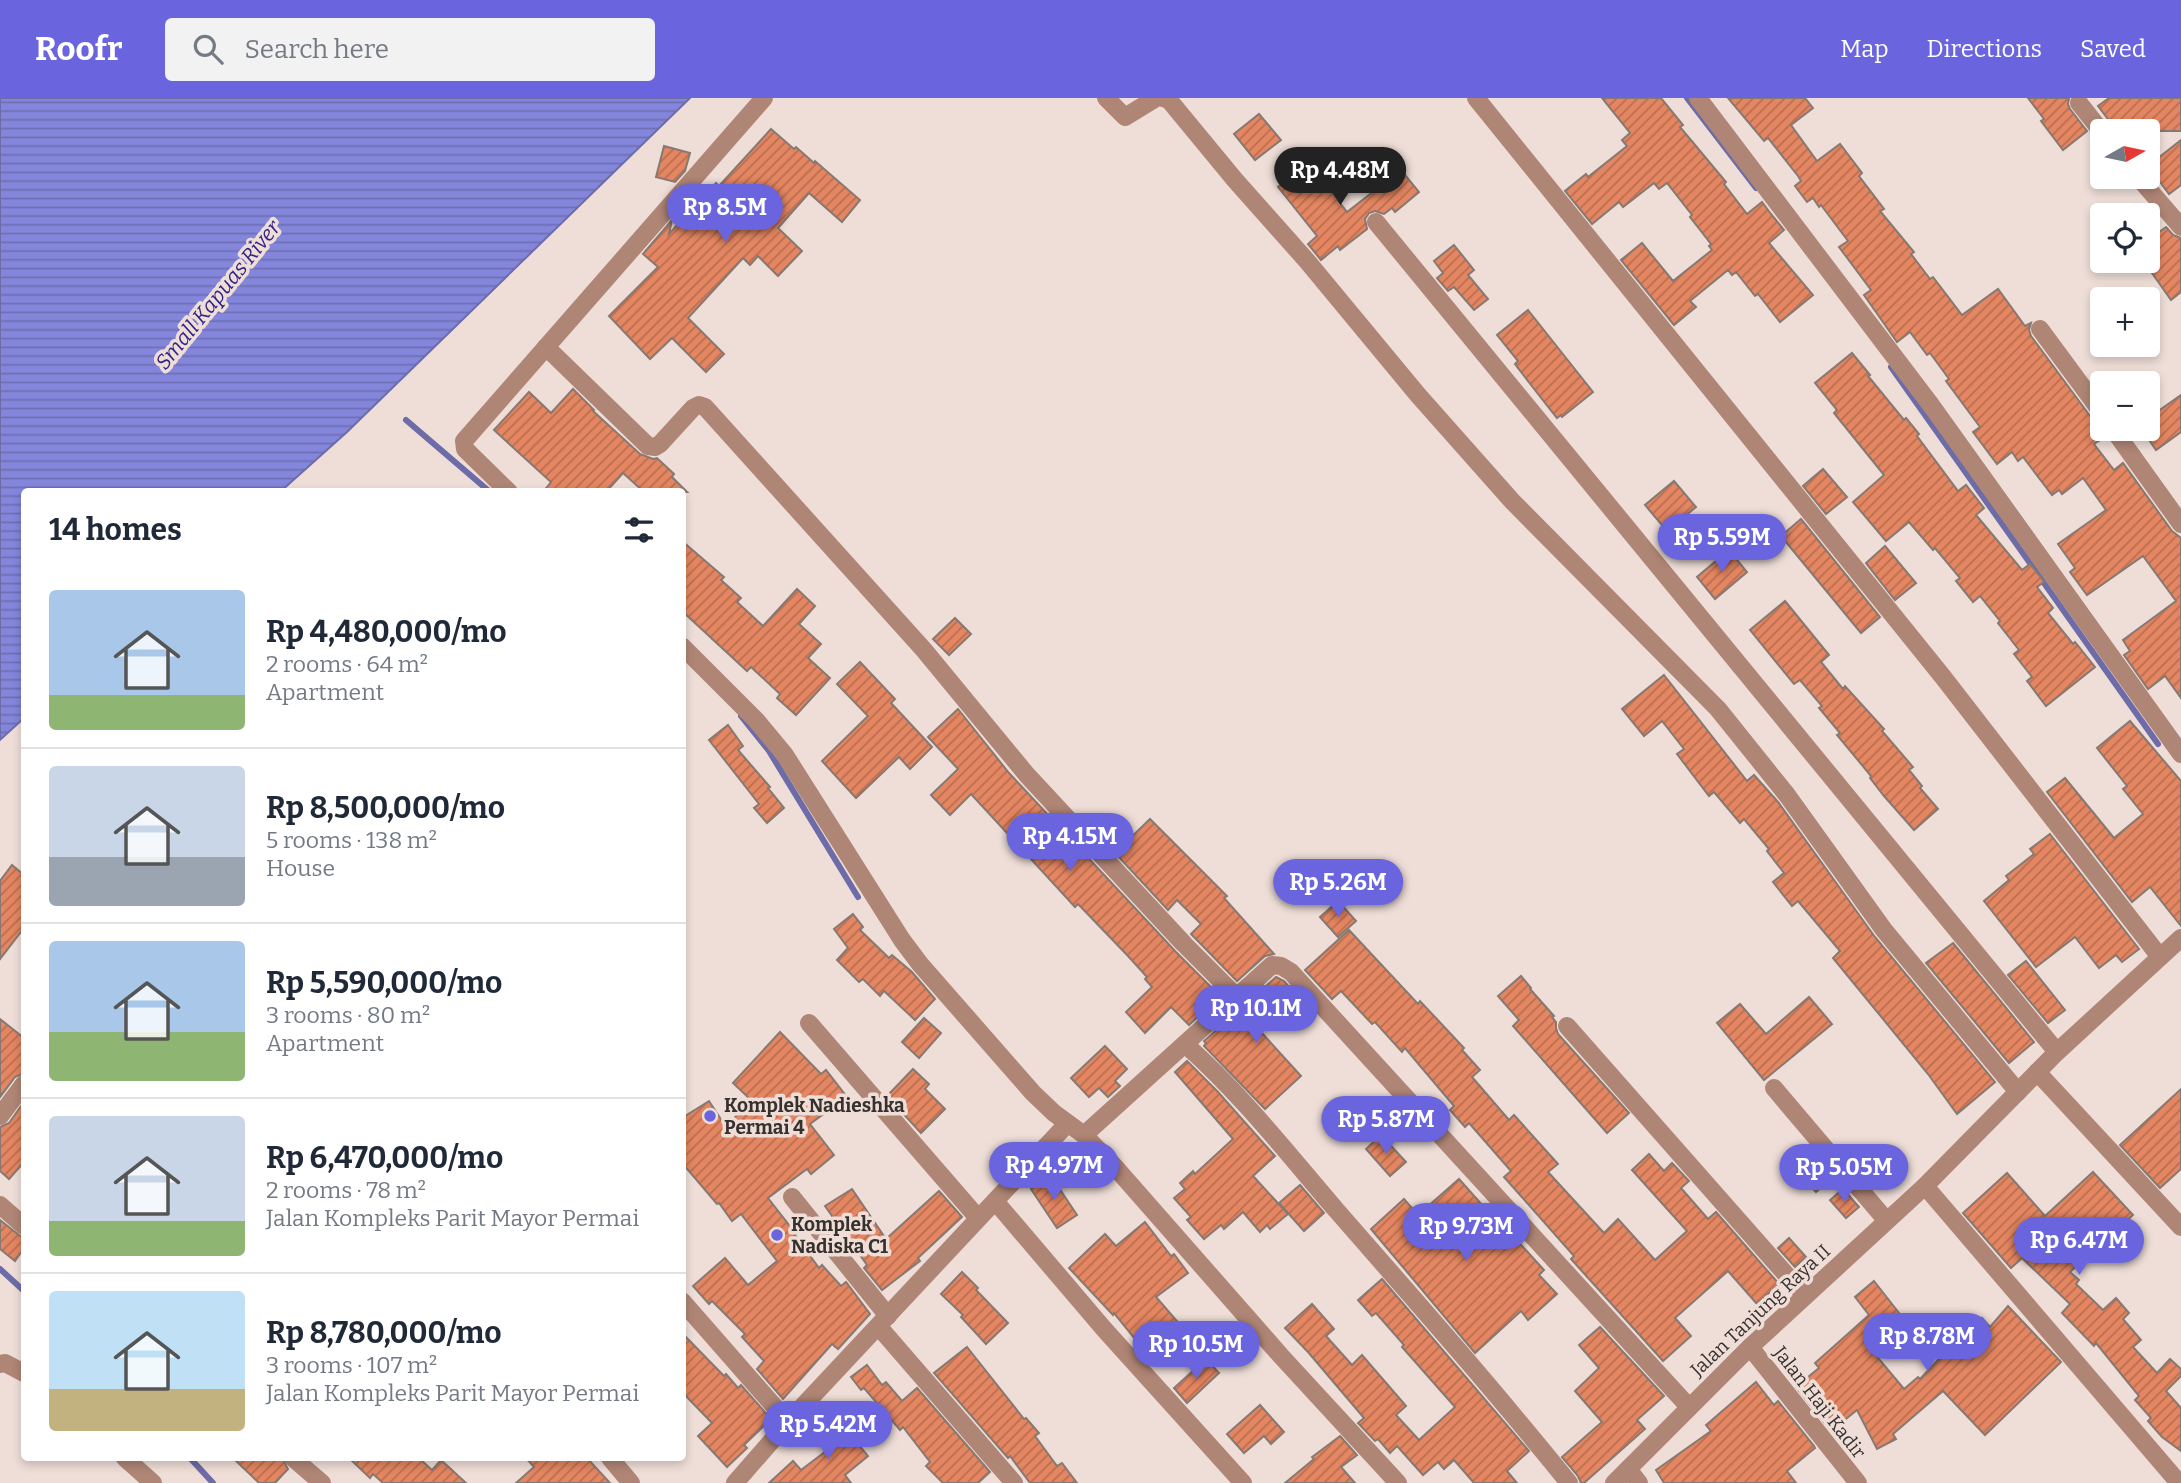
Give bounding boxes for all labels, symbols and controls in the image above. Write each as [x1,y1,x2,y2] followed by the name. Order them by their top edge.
[165,18,655,81] search box
[35,29,123,69] text: Roofr
[189,30,227,68] icon: search
[245,34,389,65] text: Search here
[1840,35,1889,63] text: Map
[1927,35,2042,63] text: Directions
[2080,35,2146,63] text: Saved
[2090,119,2160,189] north arrow
[2090,119,2160,441] map controls
[1268,148,1412,207] pin: Rp 4.48M
[1290,156,1390,184] text: Rp 4.48M
[660,184,790,244] pin: Rp 8.5M
[683,193,767,221] text: Rp 8.5M
[2090,203,2160,273] button: locate
[150,214,287,375] water label: Small Kapuas River
[2090,287,2160,357] button: +
[2090,371,2160,441] button: −
[620,511,658,549] icon: filters
[49,512,182,548] text: 14 homes
[1650,514,1794,574] pin: Rp 5.59M
[1674,523,1770,551] text: Rp 5.59M
[266,614,507,650] text: Rp 4,480,000/mo
[105,618,189,702] icon: home
[266,650,428,678] text: 2 rooms · 64 m²
[266,678,384,706] text: Apartment
[266,790,505,826] text: Rp 8,500,000/mo
[105,794,189,878] icon: home
[998,814,1142,873] pin: Rp 4.15M
[1023,822,1117,850] text: Rp 4.15M
[266,826,437,854] text: 5 rooms · 138 m²
[266,854,335,882] text: House
[1266,860,1410,919] pin: Rp 5.26M
[1289,868,1387,896] text: Rp 5.26M
[266,965,502,1001] text: Rp 5,590,000/mo
[105,969,189,1053] icon: home
[1184,986,1328,1045] pin: Rp 10.1M
[1210,994,1302,1022] text: Rp 10.1M
[266,1001,430,1029] text: 3 rooms · 80 m²
[266,1029,384,1057] text: Apartment
[724,1094,905,1139] place label: Komplek Nadieshka Permai 4
[1314,1096,1458,1156] pin: Rp 5.87M
[1337,1105,1435,1133] text: Rp 5.87M
[702,1108,718,1124] marker: Komplek Nadieshka Permai 4
[266,1140,503,1176] text: Rp 6,470,000/mo
[982,1142,1126,1202] pin: Rp 4.97M
[105,1144,189,1228] icon: home
[1772,1144,1916,1204] pin: Rp 5.05M
[1005,1151,1103,1179] text: Rp 4.97M
[1795,1153,1893,1181] text: Rp 5.05M
[266,1176,426,1204] text: 2 rooms · 78 m²
[266,1204,639,1232] text: Jalan Kompleks Parit Mayor Permai
[1394,1204,1538,1263] pin: Rp 9.73M
[1419,1212,1513,1240] text: Rp 9.73M
[791,1213,889,1258] place label: Komplek Nadiska C1
[2007,1218,2151,1277] pin: Rp 6.47M
[2030,1226,2128,1254] text: Rp 6.47M
[769,1227,785,1243] marker: Komplek Nadiska C1
[1685,1240,1835,1382] street label: Jalan Tanjung Raya II
[1855,1314,1999,1373] pin: Rp 8.78M
[266,1315,502,1351] text: Rp 8,780,000/mo
[105,1319,189,1403] icon: home
[1124,1322,1268,1381] pin: Rp 10.5M
[1879,1322,1975,1350] text: Rp 8.78M
[1149,1330,1243,1358] text: Rp 10.5M
[1768,1341,1871,1463] street label: Jalan Haji Kadir
[266,1351,437,1379] text: 3 rooms · 107 m²
[266,1379,639,1407] text: Jalan Kompleks Parit Mayor Permai
[756,1402,900,1461] pin: Rp 5.42M
[779,1410,877,1438] text: Rp 5.42M

